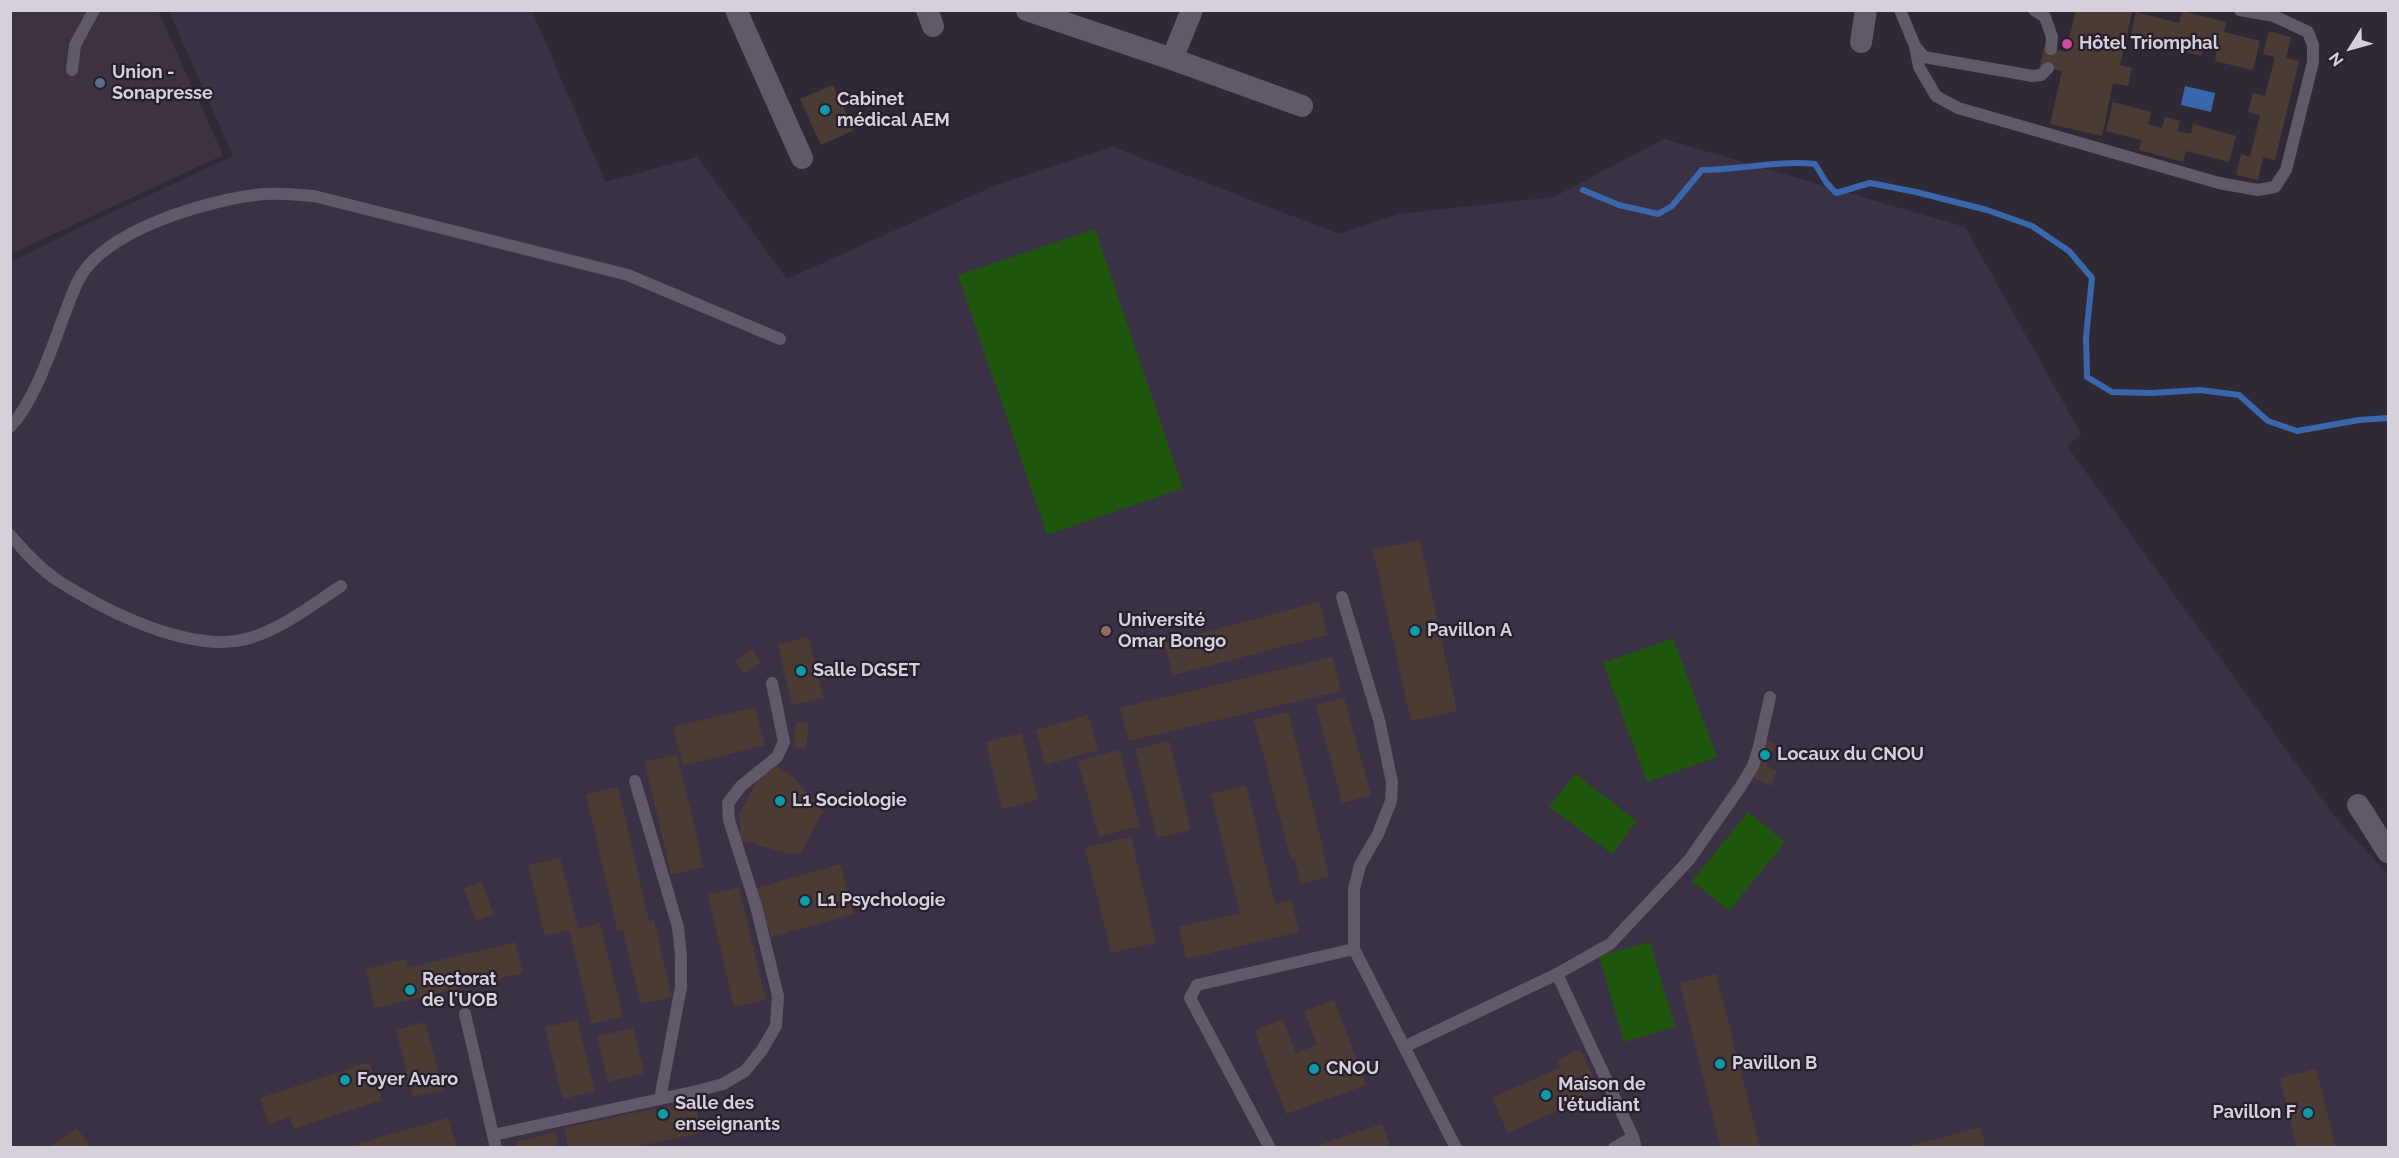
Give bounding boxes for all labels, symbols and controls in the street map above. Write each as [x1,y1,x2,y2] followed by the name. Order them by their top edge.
[2321,18,2381,78] north arrow
[2079,33,2218,55] place label: Hôtel Triomphal
[2060,37,2074,51] marker: Hôtel Triomphal
[2325,49,2347,70] text: N
[112,62,213,104] place label: Union - Sonapresse
[93,76,107,90] marker: Union - Sonapresse
[837,89,950,132] place label: Cabinet médical AEM
[818,103,832,117] marker: Cabinet médical AEM
[1118,610,1226,652] place label: Université Omar Bongo
[1427,620,1512,642] place label: Pavillon A
[1099,624,1113,638] marker: Université Omar Bongo
[1408,624,1422,638] marker: Pavillon A
[813,660,920,682] place label: Salle DGSET
[794,664,808,678] marker: Salle DGSET
[1777,744,1924,766] place label: Locaux du CNOU
[1758,748,1772,762] marker: Locaux du CNOU
[792,790,907,812] place label: L1 Sociologie
[773,794,787,808] marker: L1 Sociologie
[817,890,945,912] place label: L1 Psychologie
[798,894,812,908] marker: L1 Psychologie
[422,969,498,1012] place label: Rectorat de l'UOB
[403,983,417,997] marker: Rectorat de l'UOB
[1732,1053,1817,1075] place label: Pavillon B
[1713,1057,1727,1071] marker: Pavillon B
[1326,1058,1379,1080] place label: CNOU
[1307,1062,1321,1076] marker: CNOU
[357,1069,458,1091] place label: Foyer Avaro
[338,1073,352,1087] marker: Foyer Avaro
[1558,1074,1646,1116] place label: Maîson de l'étudiant
[1539,1088,1553,1102] marker: Maîson de l'étudiant
[675,1093,780,1136] place label: Salle des enseignants
[2213,1102,2296,1124] place label: Pavillon F
[2301,1106,2315,1120] marker: Pavillon F
[656,1107,670,1121] marker: Salle des enseignants

